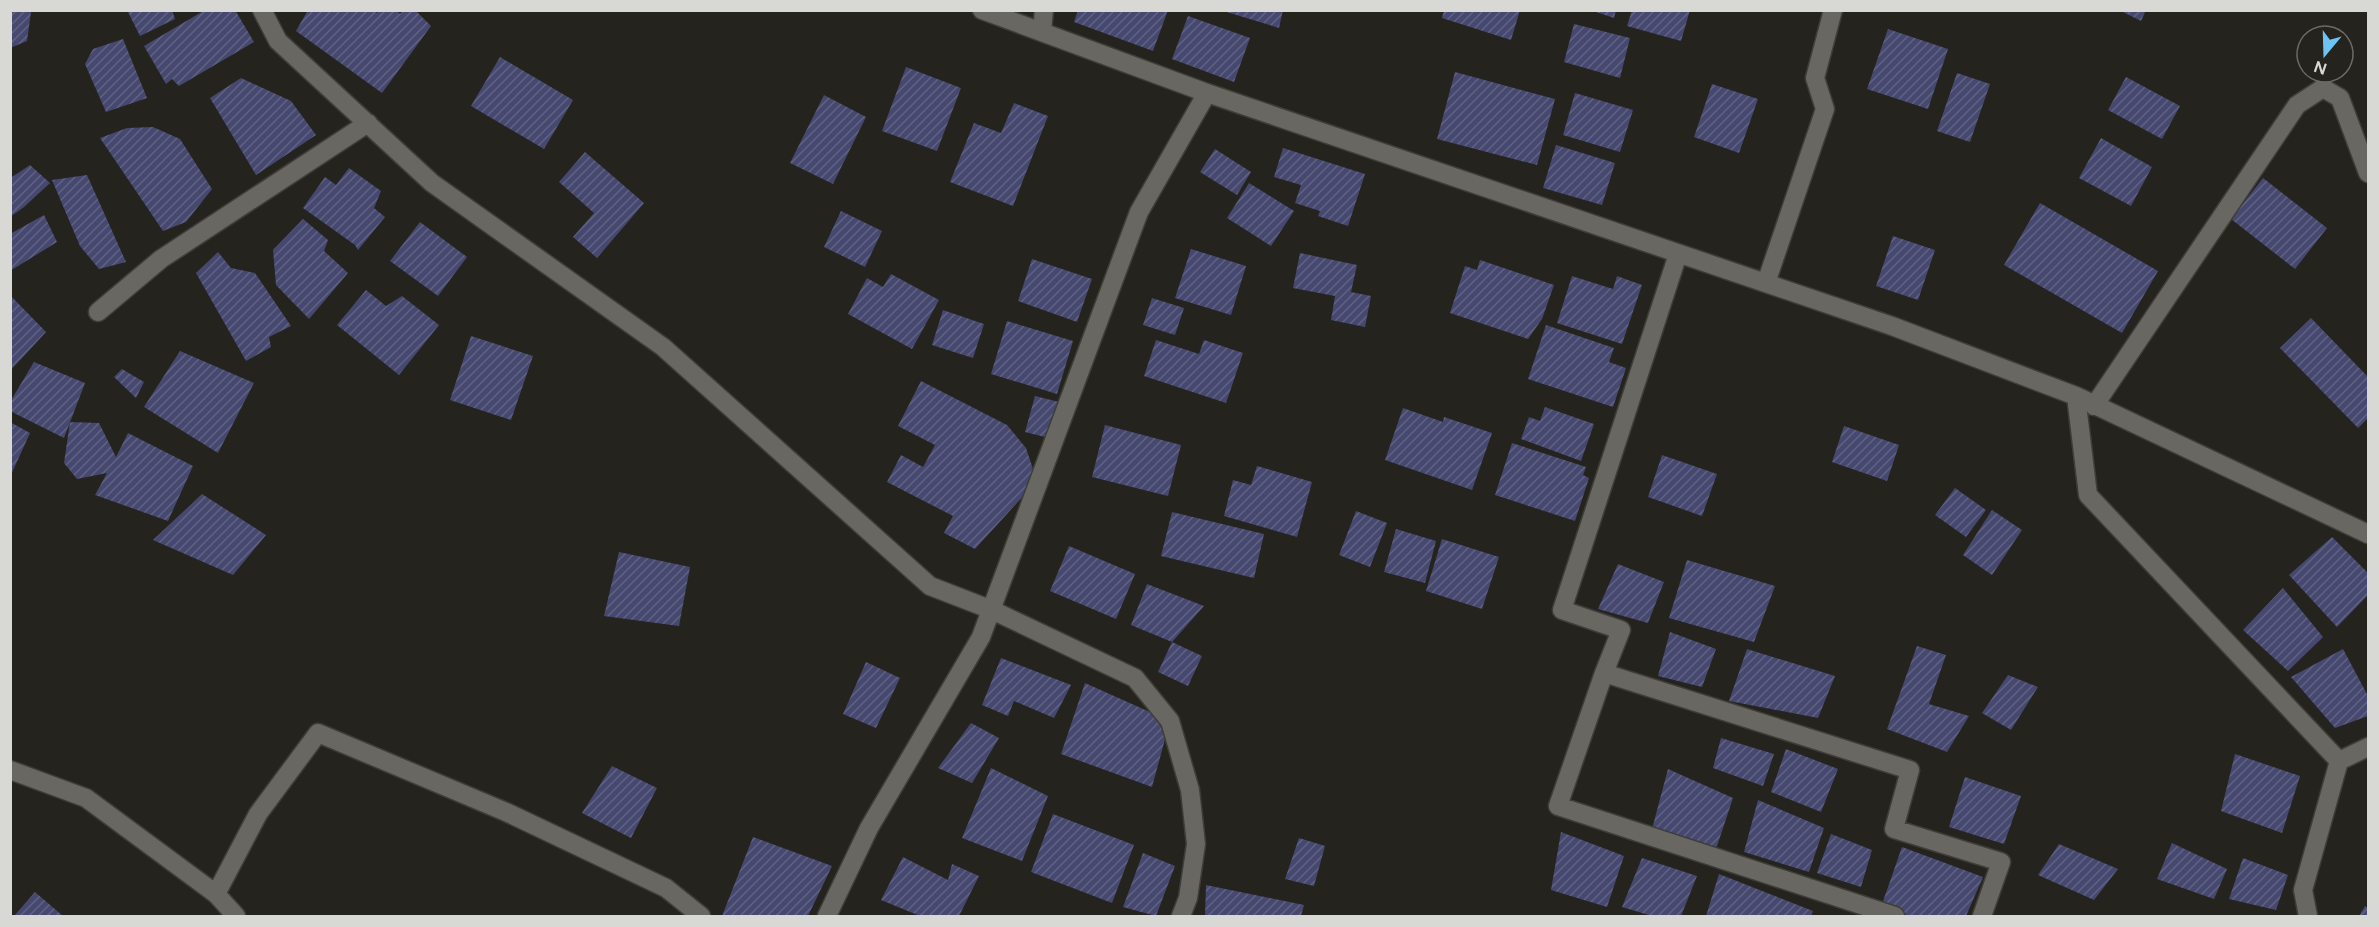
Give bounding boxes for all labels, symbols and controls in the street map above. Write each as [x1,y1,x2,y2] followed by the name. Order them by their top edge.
[2295,24,2355,84] north arrow
[2311,57,2329,79] text: N

